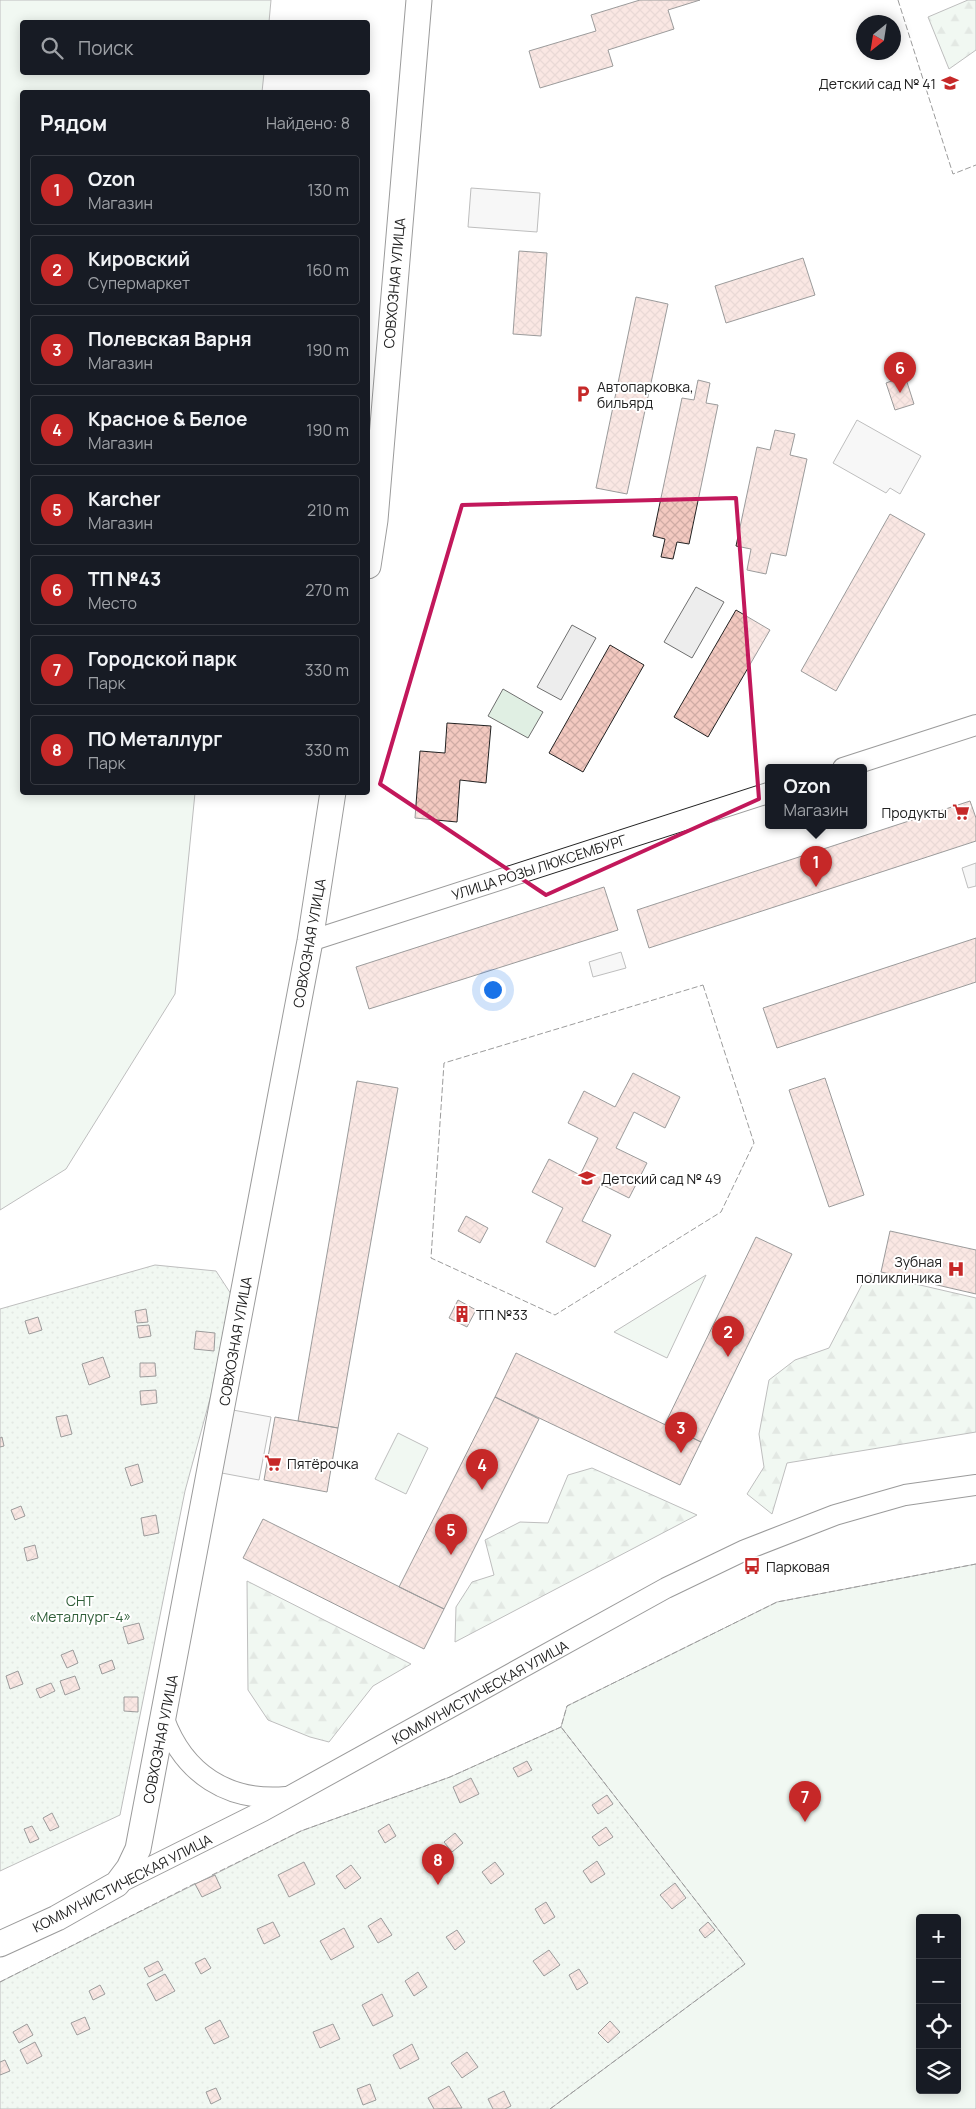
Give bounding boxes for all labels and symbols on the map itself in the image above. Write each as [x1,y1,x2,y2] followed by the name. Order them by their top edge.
[856,15,901,60] north arrow
[940,73,960,93] school or university icon: Детский сад № 41
[819,74,936,93] place label: Детский сад № 41
[379,217,409,349] street label: СОВХОЗНАЯ УЛИЦА
[884,352,916,393] pin: 6
[597,377,694,412] place label: Автопарковка, бильярд
[573,384,593,404] parking icon: Автопарковка, бильярд
[951,802,971,822] supermarket icon: Продукты
[882,803,947,822] place label: Продукты
[449,830,629,904] street label: УЛИЦА РОЗЫ ЛЮКСЕМБУРГ
[800,846,832,887] pin: 1
[288,877,330,1009] street label: СОВХОЗНАЯ УЛИЦА
[480,977,506,1003] your location
[577,1168,597,1188] school or university icon: Детский сад № 49
[601,1169,722,1188] place label: Детский сад № 49
[856,1252,942,1287] place label: Зубная поликлиника
[946,1259,966,1279] hospital icon: Зубная поликлиника
[214,1275,256,1407] street label: СОВХОЗНАЯ УЛИЦА
[452,1304,472,1324] building icon: ТП №33
[476,1305,528,1324] place label: ТП №33
[712,1316,744,1357] pin: 2
[665,1412,697,1453] pin: 3
[466,1449,498,1490] pin: 4
[263,1453,283,1473] supermarket icon: Пятёрочка
[287,1454,359,1473] place label: Пятёрочка
[435,1514,467,1555] pin: 5
[742,1556,762,1576] bus stop icon: Парковая
[766,1557,830,1576] place label: Парковая
[29,1591,131,1626] park label: СНТ «Металлург-4»
[388,1635,572,1748] street label: КОММУНИСТИЧЕСКАЯ УЛИЦА
[138,1673,182,1805] street label: СОВХОЗНАЯ УЛИЦА
[789,1781,821,1822] pin: 7
[29,1829,215,1937] street label: КОММУНИСТИЧЕСКАЯ УЛИЦА
[422,1844,454,1885] pin: 8

